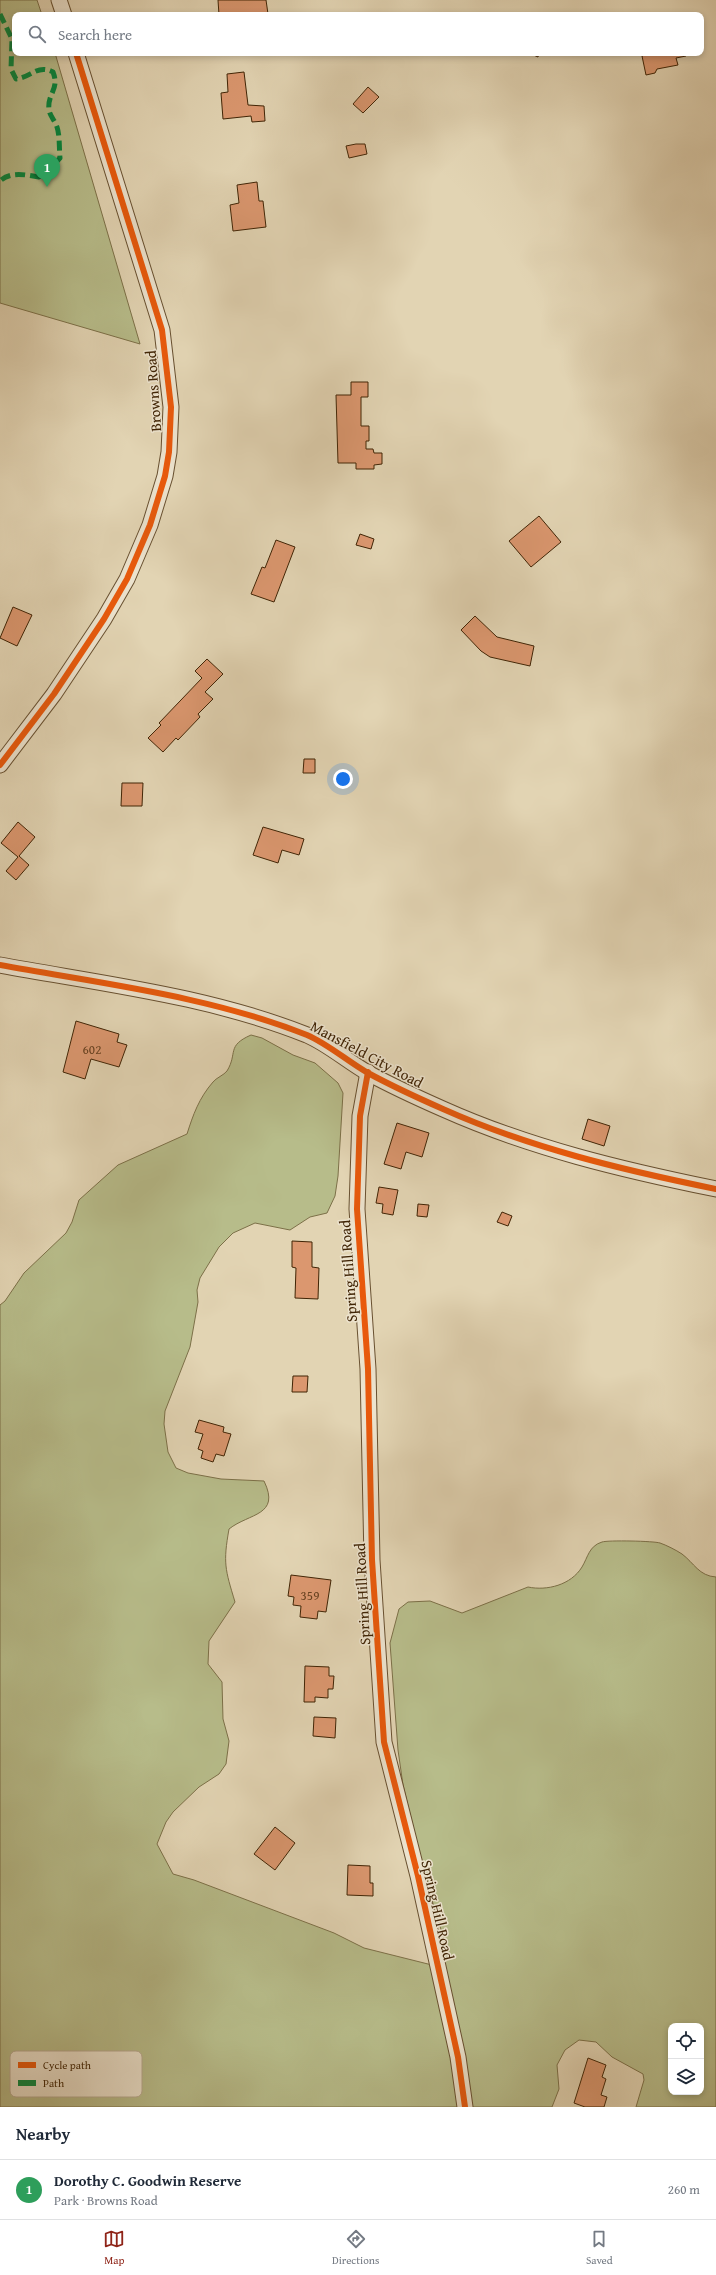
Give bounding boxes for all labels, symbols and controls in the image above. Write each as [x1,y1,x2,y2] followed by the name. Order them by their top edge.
[12,12,704,56] search box
[26,23,48,45] icon: search
[58,24,132,45] text: Search here
[34,154,60,187] pin: 1
[140,350,166,432] street label: Browns Road
[333,769,353,789] your location
[307,1015,427,1093] street label: Mansfield City Road
[83,1040,101,1059] house number: 602
[334,1219,362,1323] street label: Spring Hill Road
[349,1542,375,1646] street label: Spring Hill Road
[301,1586,319,1605] house number: 359
[416,1858,460,1962] street label: Spring Hill Road
[668,2023,704,2095] map controls
[668,2023,704,2059] button: locate
[10,2051,142,2097] legend
[43,2057,92,2073] text: Cycle path
[668,2059,704,2095] button: layers
[43,2075,65,2091] text: Path
[16,2121,70,2146] text: Nearby
[54,2170,241,2191] text: Dorothy C. Goodwin Reserve
[26,2180,32,2199] text: 1
[668,2180,700,2199] text: 260 m
[54,2191,158,2210] text: Park · Browns Road
[103,2228,125,2268] tab: Map
[332,2228,379,2268] tab: Directions
[586,2228,613,2268] tab: Saved

